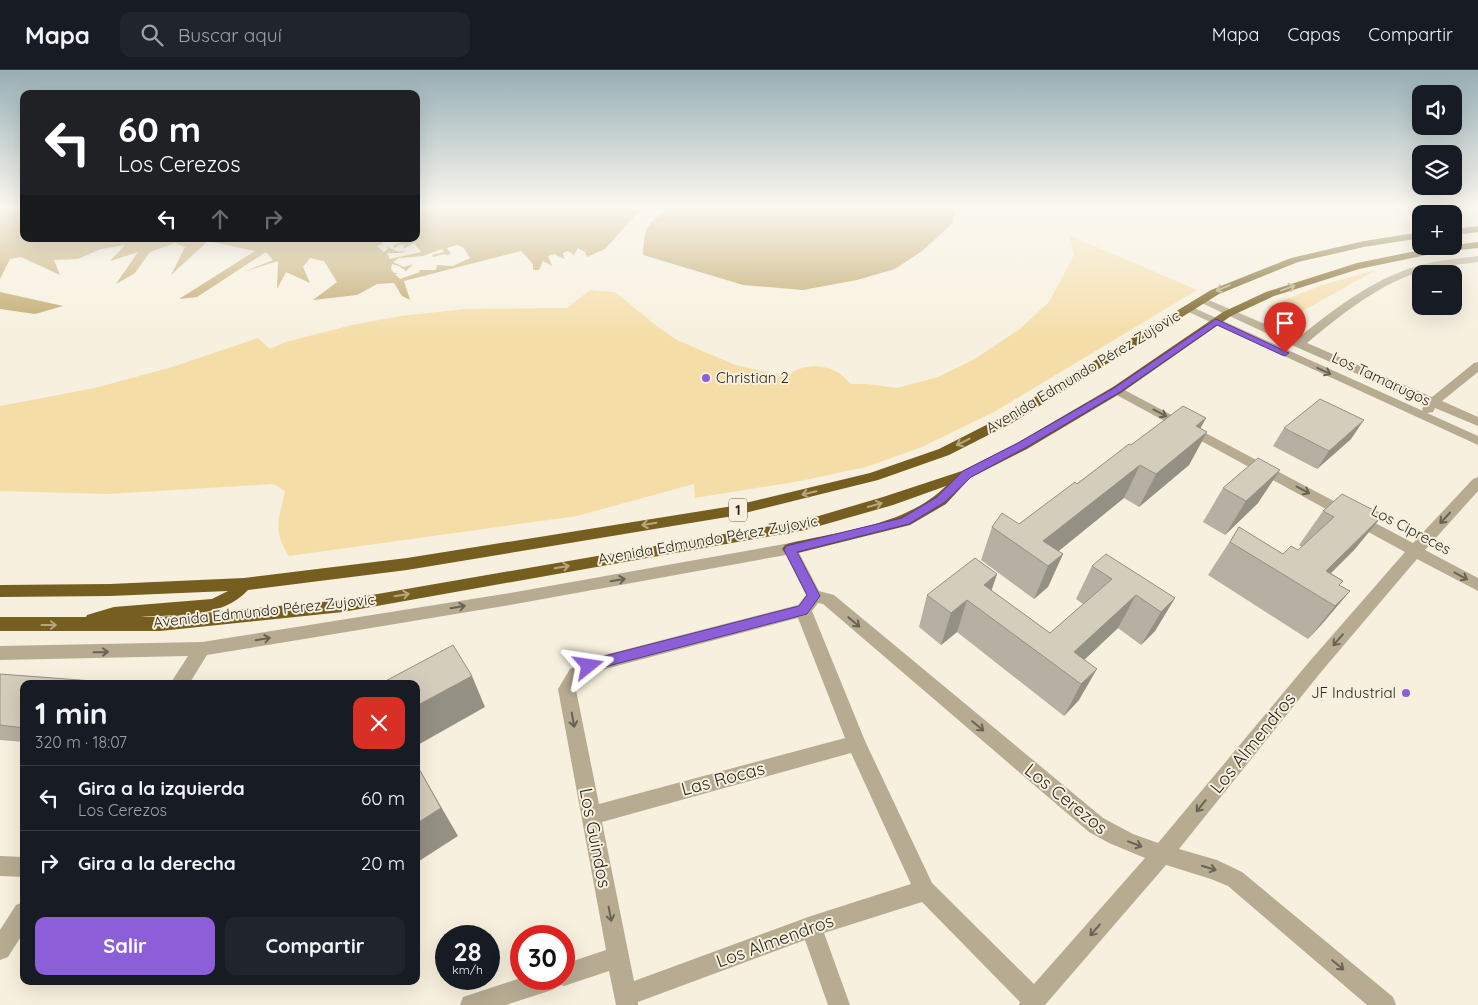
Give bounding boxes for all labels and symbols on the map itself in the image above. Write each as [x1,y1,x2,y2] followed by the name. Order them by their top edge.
[1280,283,1296,292] one-way arrow
[1216,284,1231,294] one-way arrow
[1264,302,1306,353] pin
[982,306,1183,437] street label: Avenida Edmundo Pérez Zujovic
[1329,347,1434,410] street label: Los Tamarugos
[1316,367,1331,376] one-way arrow
[716,368,789,387] place label: Christian 2
[700,372,712,384] marker: Christian 2
[1152,408,1167,418] one-way arrow
[956,438,971,447] one-way arrow
[1295,486,1309,496] one-way arrow
[801,489,817,498] one-way arrow
[729,498,747,522] road number: 1
[867,499,883,509] one-way arrow
[1368,501,1454,558] street label: Los Cipreces
[596,511,820,568] street label: Avenida Edmundo Pérez Zujovic
[1439,512,1451,525] one-way arrow
[642,520,658,530] one-way arrow
[553,561,569,571] one-way arrow
[1453,572,1468,581] one-way arrow
[609,574,625,584] one-way arrow
[152,589,376,632] street label: Avenida Edmundo Pérez Zujovic
[394,590,410,600] one-way arrow
[449,602,465,612] one-way arrow
[847,616,860,627] one-way arrow
[40,620,56,630] one-way arrow
[255,634,271,644] one-way arrow
[1332,634,1344,647] one-way arrow
[562,639,614,691] position arrow
[92,647,109,657] one-way arrow
[1311,683,1396,702] place label: JF Industrial
[1400,687,1412,699] marker: JF Industrial
[1205,688,1300,798] street label: Los Almendros
[569,711,578,727] one-way arrow
[971,721,984,732] one-way arrow
[679,756,767,801] street label: Las Rocas
[1020,758,1112,839] street label: Los Cerezos
[575,786,616,890] street label: Los Guindos
[1196,799,1207,812] one-way arrow
[1127,840,1142,849] one-way arrow
[1200,864,1216,874] one-way arrow
[605,905,615,921] one-way arrow
[713,909,837,972] street label: Los Almendros
[1090,923,1101,936] one-way arrow
[510,925,575,990] speed limit sign: 30
[1331,959,1344,971] one-way arrow

